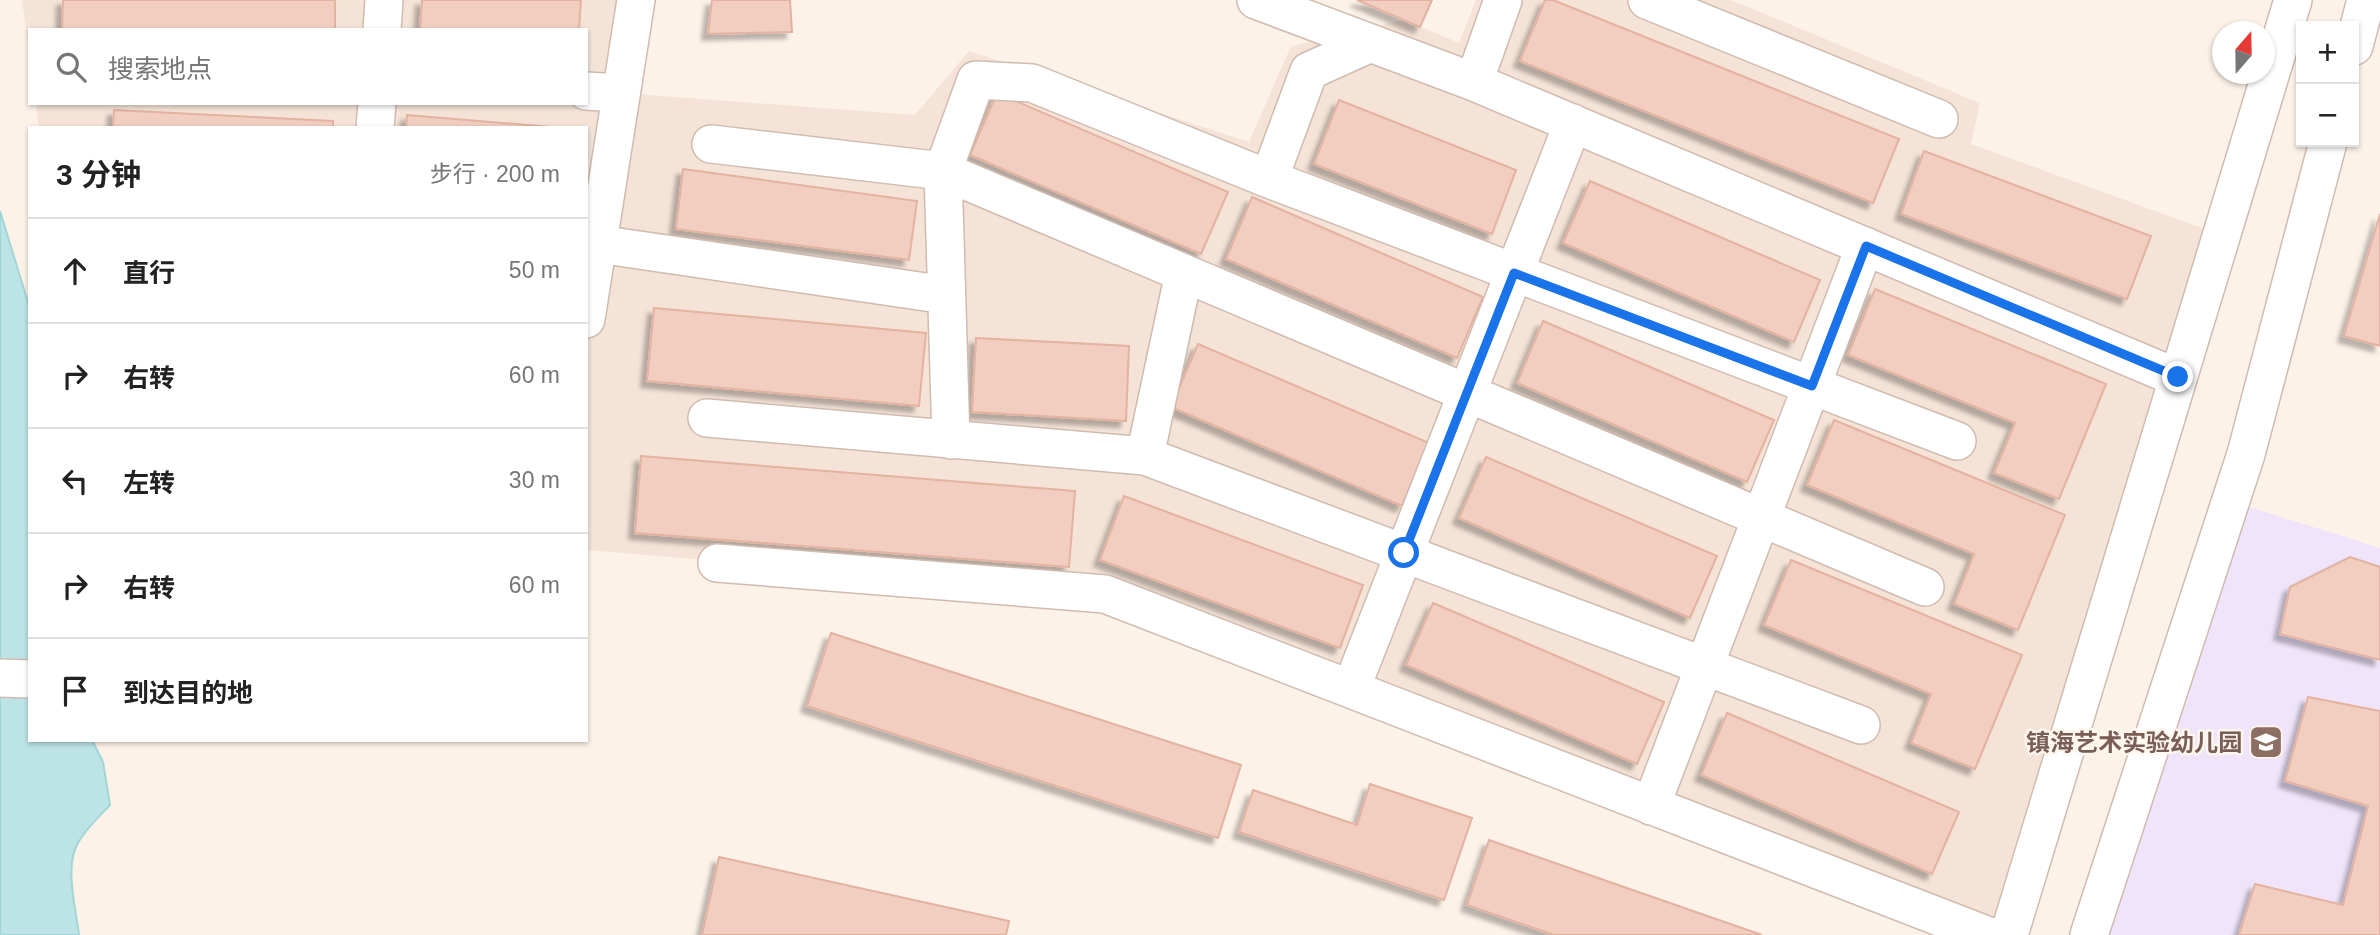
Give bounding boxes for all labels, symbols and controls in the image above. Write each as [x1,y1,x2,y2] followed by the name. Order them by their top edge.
[2212,21,2275,84] north arrow
[2296,21,2359,147] map controls
[2296,21,2359,84] button: +
[28,28,588,105] search box
[52,48,90,86] icon: search
[108,54,212,84] text: 搜索地点
[2296,84,2359,147] button: −
[56,158,141,191] text: 3 分钟
[430,161,560,187] text: 步行 · 200 m
[56,252,94,290] icon: ahead
[509,257,560,283] text: 50 m
[123,258,175,288] text: 直行
[56,357,94,395] icon: right
[2162,361,2193,392] route end
[509,362,560,388] text: 60 m
[123,363,175,393] text: 右转
[56,462,94,500] icon: left
[509,467,560,493] text: 30 m
[123,468,175,498] text: 左转
[1388,537,1419,568] route start
[56,567,94,605] icon: right
[509,572,560,598] text: 60 m
[123,573,175,603] text: 右转
[56,672,94,710] icon: arrive
[123,678,253,708] text: 到达目的地
[2247,723,2285,761] school or university icon: 镇海艺术实验幼儿园
[2026,729,2242,756] place label: 镇海艺术实验幼儿园

